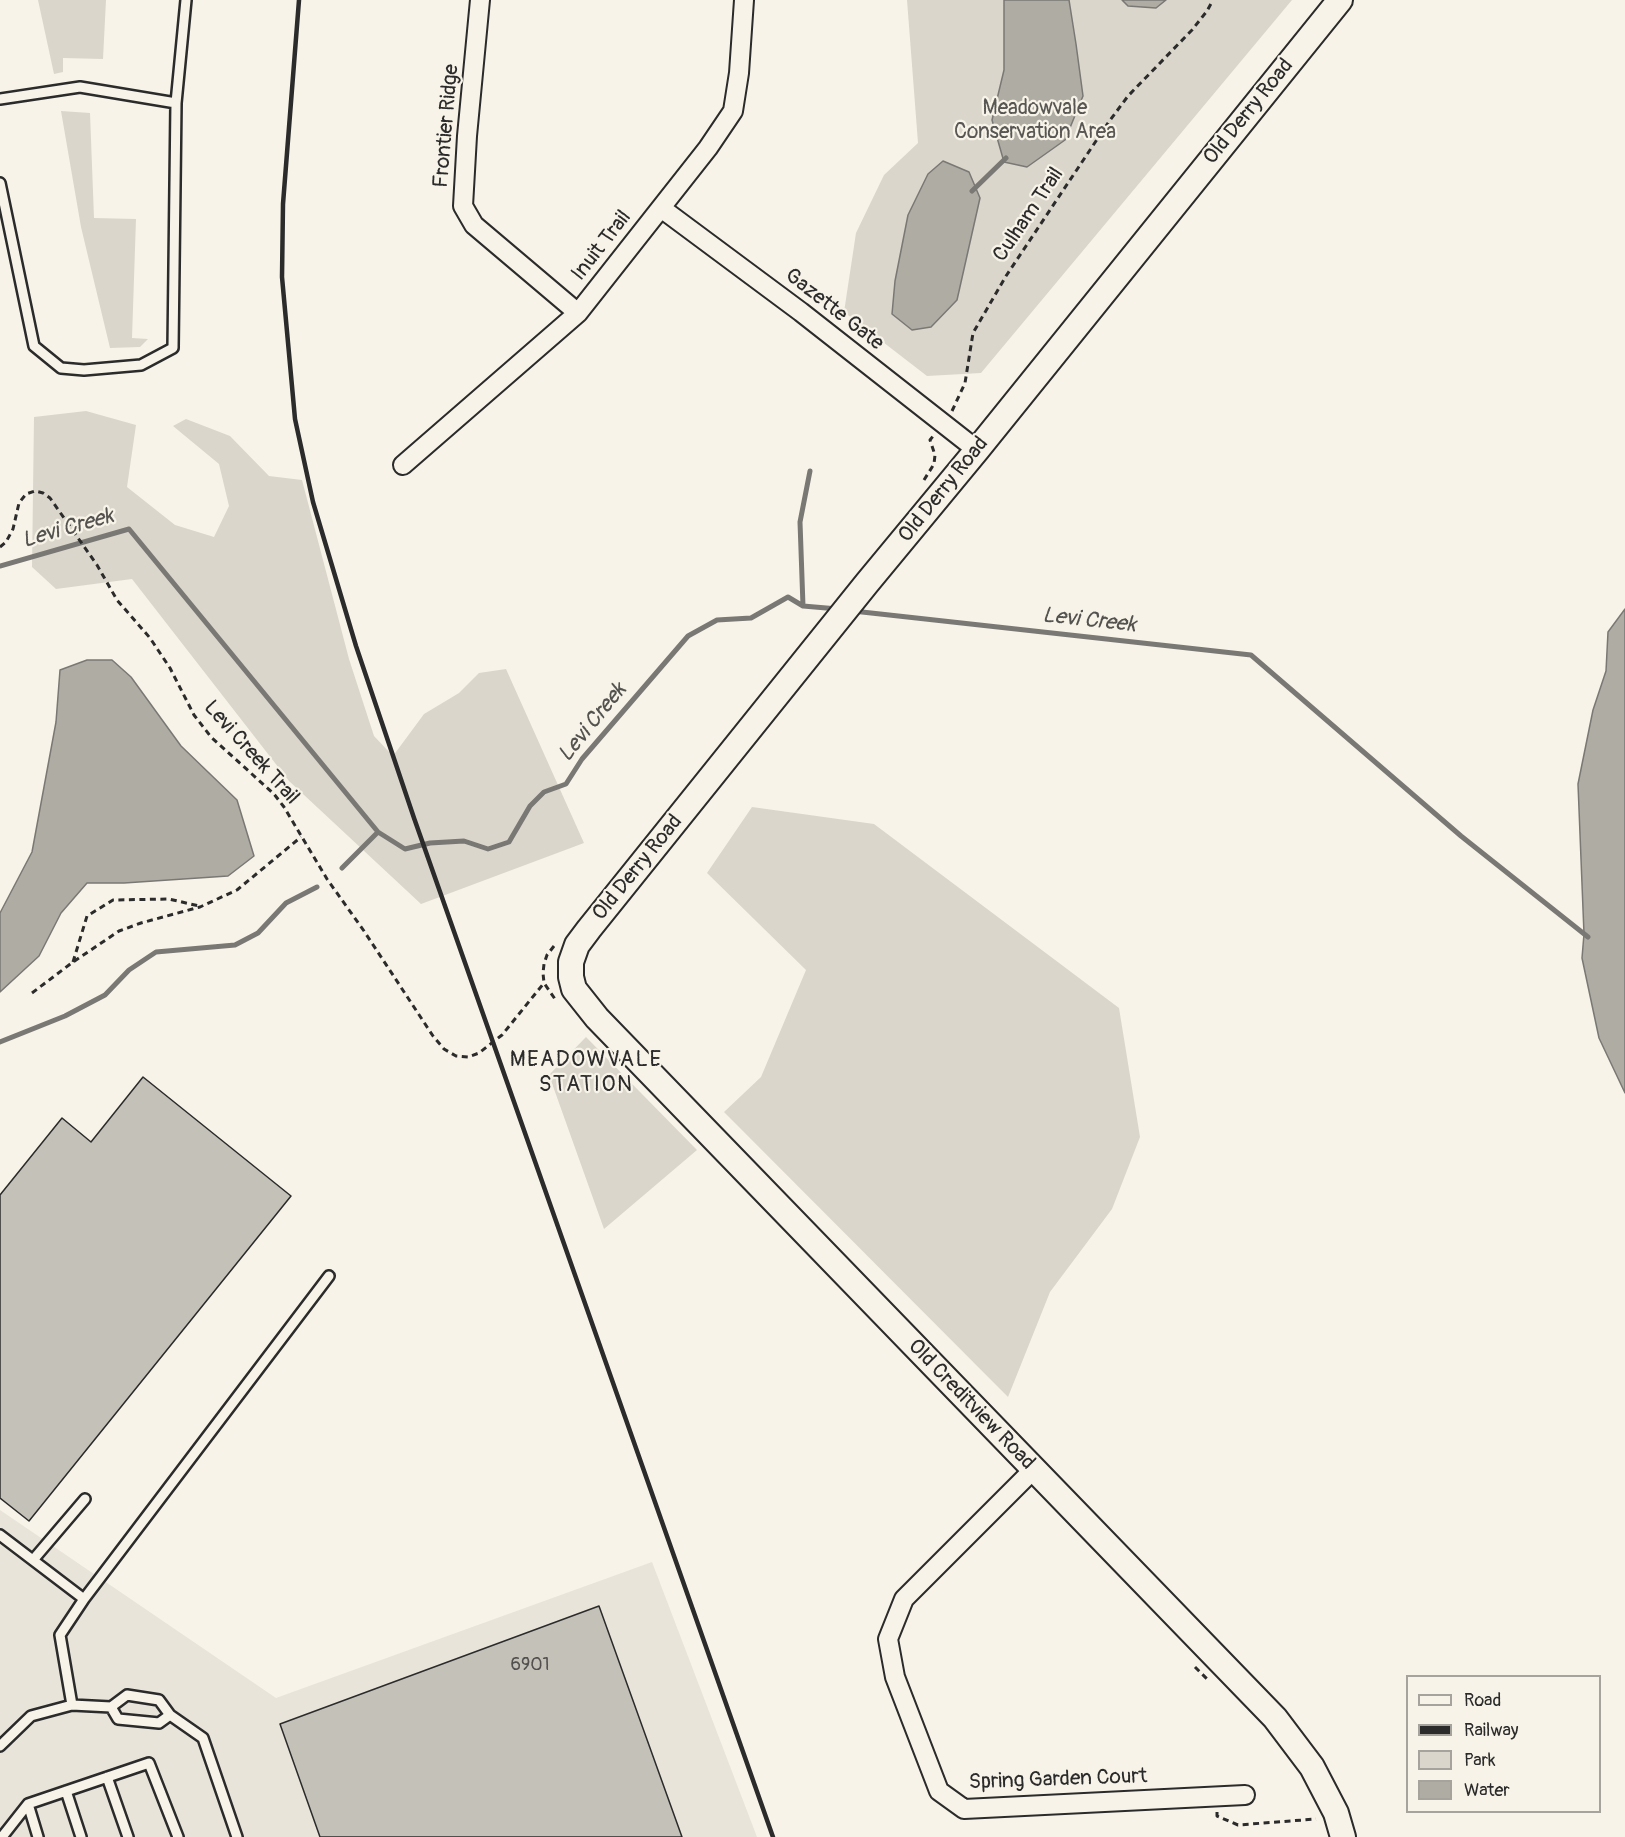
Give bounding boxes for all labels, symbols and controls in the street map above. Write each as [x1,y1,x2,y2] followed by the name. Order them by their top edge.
[1199,54,1299,170] street label: Old Derry Road
[429,63,465,189] street label: Frontier Ridge
[954,96,1116,146] park label: Meadowvale Conservation Area
[988,163,1070,267] street label: Culham Trail
[567,206,637,286] street label: Inuit Trail
[779,264,889,356] street label: Gazette Gate
[894,432,994,548] street label: Old Derry Road
[19,503,117,555] water label: Levi Creek
[1041,603,1137,639] water label: Levi Creek
[553,678,633,768] water label: Levi Creek
[198,696,304,810] street label: Levi Creek Trail
[588,810,688,926] street label: Old Derry Road
[510,1047,662,1098] district label: MEADOWVALE STATION
[902,1334,1040,1476] street label: Old Creditview Road
[510,1654,550,1676] house number: 6901
[1406,1675,1601,1813] legend
[1464,1689,1501,1712] text: Road
[1464,1719,1519,1742] text: Railway
[1464,1749,1496,1772] text: Park
[968,1764,1148,1796] street label: Spring Garden Court
[1464,1779,1510,1802] text: Water

